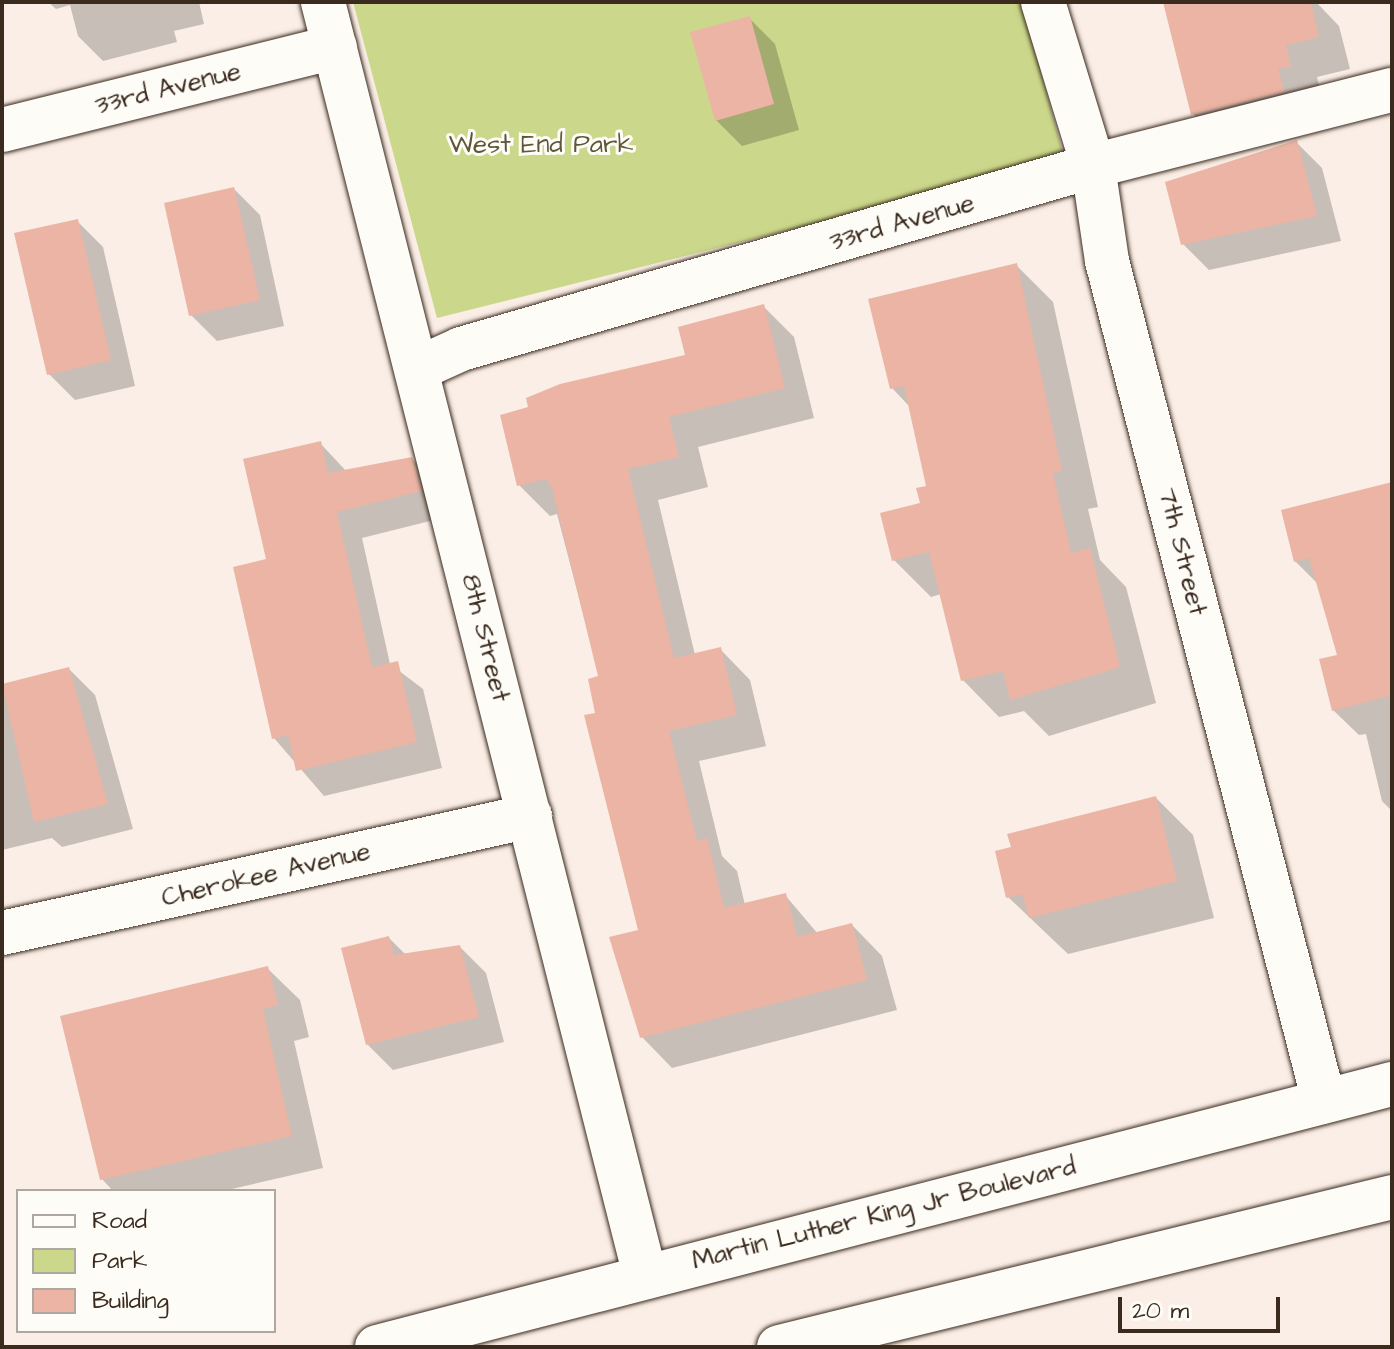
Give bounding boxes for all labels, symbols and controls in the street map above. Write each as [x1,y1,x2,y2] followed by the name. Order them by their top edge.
[92,56,244,122] street label: 33rd Avenue
[449,129,633,161] park label: West End Park
[826,187,978,259] street label: 33rd Avenue
[1151,485,1213,619] street label: 7th Street
[454,571,516,705] street label: 8th Street
[159,836,373,914] street label: Cherokee Avenue
[689,1151,1079,1277] street label: Martin Luther King Jr Boulevard
[16,1189,276,1333] legend
[92,1204,147,1238] text: Road
[92,1244,148,1278] text: Park
[1122,1281,1284,1331] scale bar
[92,1284,169,1318] text: Building
[1132,1294,1189,1328] text: 20 m

